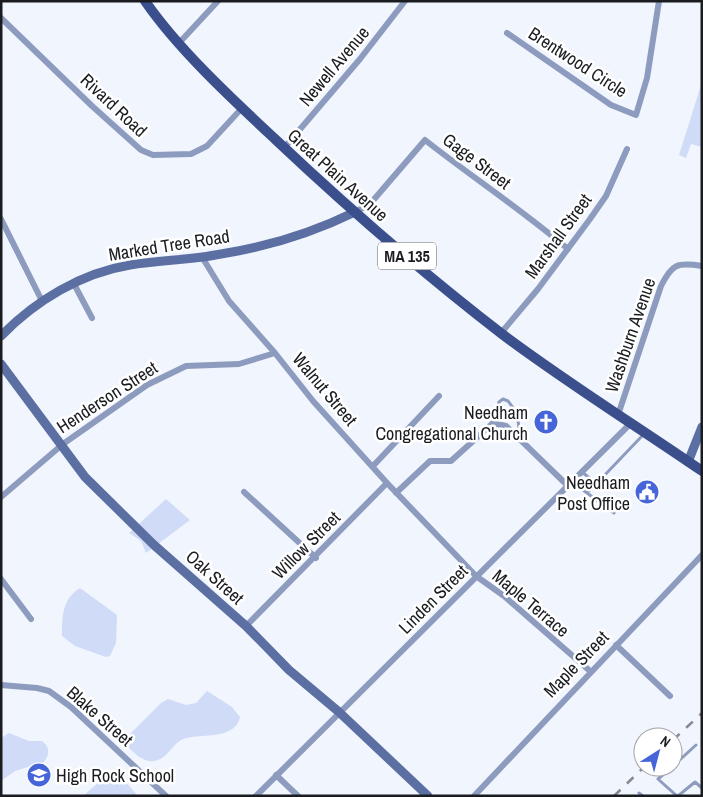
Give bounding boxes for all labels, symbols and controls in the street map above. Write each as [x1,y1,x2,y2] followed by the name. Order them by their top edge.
[293,21,375,111] street label: Newell Avenue
[524,21,632,103] street label: Brentwood Circle
[75,68,153,142] street label: Rivard Road
[282,123,394,227] street label: Great Plain Avenue
[438,127,516,195] street label: Gage Street
[519,188,597,284] street label: Marshall Street
[107,223,231,267] street label: Marked Tree Road
[378,242,436,270] road number: MA 135
[599,274,661,396] street label: Washburn Avenue
[287,347,363,431] street label: Walnut Street
[52,355,162,439] street label: Henderson Street
[375,400,528,446] place label: Needham Congregational Church
[533,409,559,435] church icon: Needham Congregational Church
[557,470,630,516] place label: Needham Post Office
[634,479,660,505] public building icon: Needham Post Office
[266,505,346,585] street label: Willow Street
[180,544,250,610] street label: Oak Street
[393,559,473,639] street label: Linden Street
[487,563,575,643] street label: Maple Terrace
[538,625,614,703] street label: Maple Street
[61,680,139,752] street label: Blake Street
[633,727,683,777] north arrow
[657,732,674,751] text: N
[26,762,52,788] school or university icon: High Rock School
[56,763,174,788] place label: High Rock School

